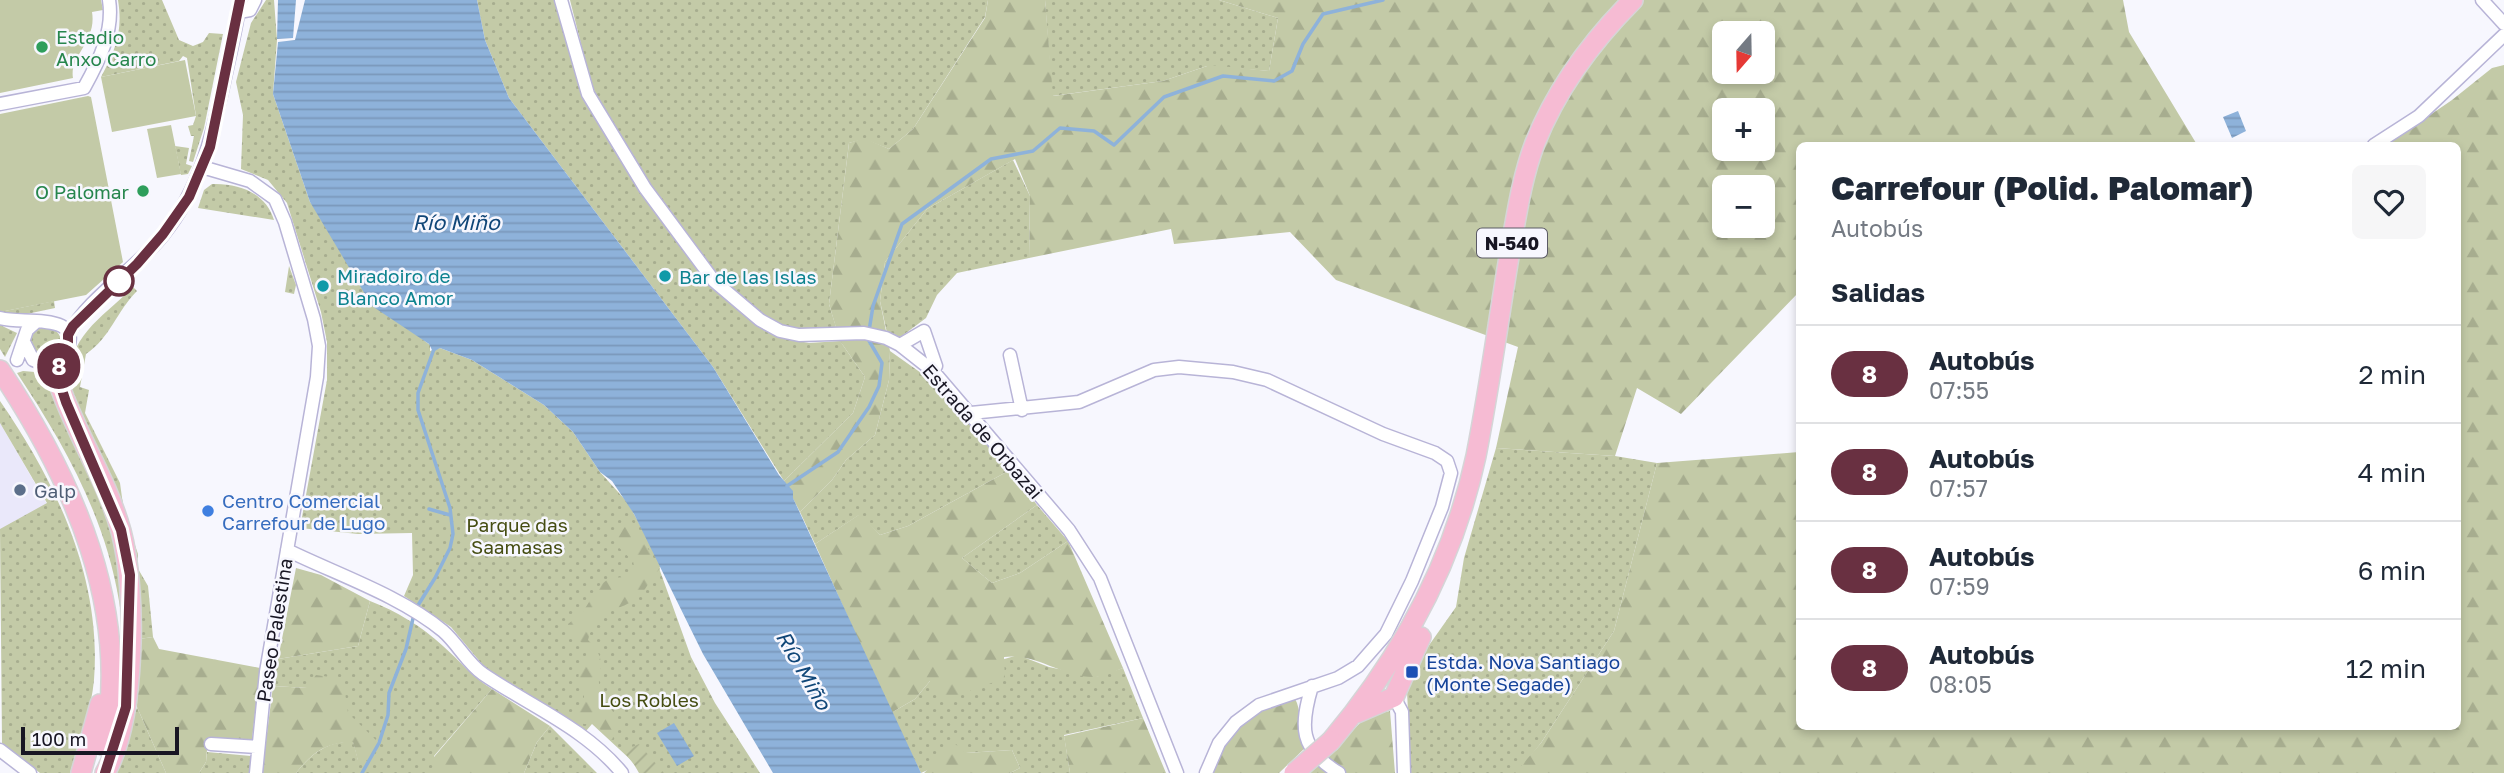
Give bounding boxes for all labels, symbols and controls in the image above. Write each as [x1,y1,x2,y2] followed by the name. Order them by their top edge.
[1712,21,1774,84] north arrow
[1712,21,1775,238] map controls
[56,25,156,70] place label: Estadio Anxo Carro
[34,39,50,55] marker: Estadio Anxo Carro
[1712,98,1775,161] button: +
[2352,165,2426,239] button: heart
[1831,168,2254,207] text: Carrefour (Polid. Palomar)
[1712,175,1775,238] button: −
[35,180,130,203] place label: O Palomar
[135,183,151,199] marker: O Palomar
[413,209,501,235] water label: Río Miño
[1831,214,1923,242] text: Autobús
[1477,229,1547,258] road number: N-540
[337,264,454,309] place label: Miradoiro de Blanco Amor
[679,265,817,288] place label: Bar de las Islas
[104,266,134,296] unlabelled marker
[657,268,673,284] marker: Bar de las Islas
[1831,277,1925,308] text: Salidas
[315,278,331,294] marker: Miradoiro de Blanco Amor
[36,343,82,389] line badge: 8
[1929,345,2035,376] text: Autobús
[51,351,67,380] text: 8
[918,359,1048,503] street label: Estrada de Orbazai
[1862,359,1877,388] text: 8
[2358,359,2426,390] text: 2 min
[1929,376,1989,404] text: 07:55
[1929,443,2035,474] text: Autobús
[1862,457,1877,486] text: 8
[2358,457,2426,488] text: 4 min
[1929,474,1988,502] text: 07:57
[34,479,76,502] place label: Galp
[12,482,28,498] marker: Galp
[222,489,385,534] place label: Centro Comercial Carrefour de Lugo
[200,503,216,519] marker: Centro Comercial Carrefour de Lugo
[466,513,568,558] park label: Parque das Saamasas
[1929,541,2035,572] text: Autobús
[1862,555,1877,584] text: 8
[2358,555,2426,586] text: 6 min
[251,556,297,704] street label: Paseo Palestina
[1929,572,1990,600] text: 07:59
[771,626,838,715] water label: Río Miño
[1929,639,2035,670] text: Autobús
[1426,650,1620,695] place label: Estda. Nova Santiago (Monte Segade)
[1862,653,1877,682] text: 8
[2346,653,2426,684] text: 12 min
[1404,664,1420,680] marker: Estda. Nova Santiago (Monte Segade)
[1929,670,1992,698] text: 08:05
[599,688,699,711] park label: Los Robles
[21,724,178,756] scale bar
[32,727,86,750] text: 100 m

